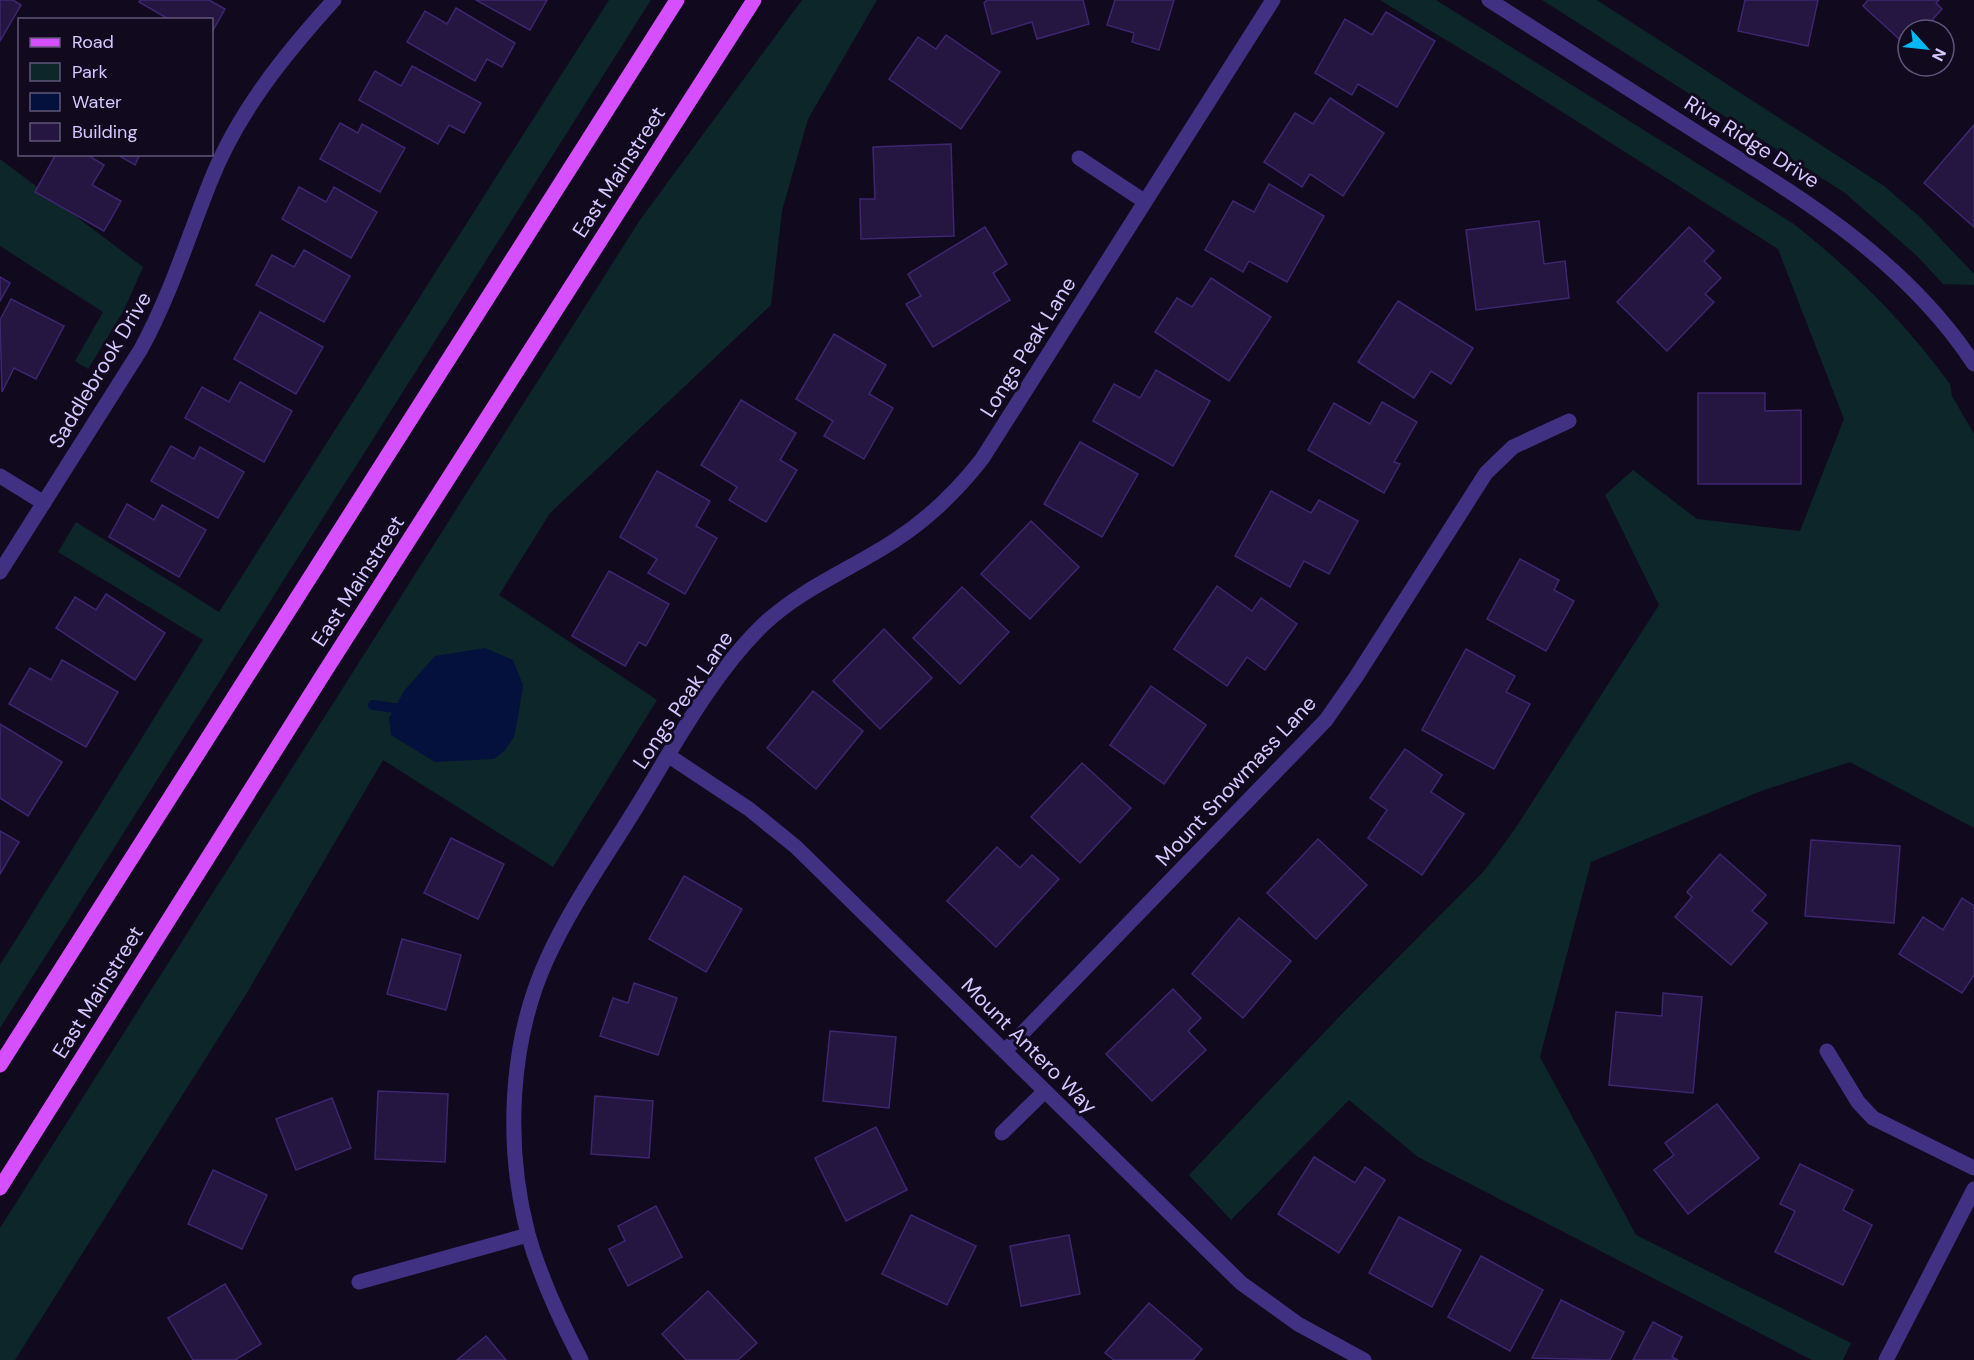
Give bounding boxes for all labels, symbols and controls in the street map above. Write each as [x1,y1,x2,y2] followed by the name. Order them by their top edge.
[18,18,213,156] legend
[1896,18,1956,78] north arrow
[72,30,114,54] text: Road
[1927,45,1951,65] text: N
[72,60,108,84] text: Park
[1679,89,1825,195] street label: Riva Ridge Drive
[72,90,122,114] text: Water
[566,101,672,243] street label: East Mainstreet
[72,120,137,144] text: Building
[974,271,1082,422] street label: Longs Peak Lane
[42,286,158,453] street label: Saddlebrook Drive
[305,510,411,652] street label: East Mainstreet
[627,626,740,774] street label: Longs Peak Lane
[1150,690,1323,872] street label: Mount Snowmass Lane
[46,921,150,1063] street label: East Mainstreet
[955,972,1103,1120] street label: Mount Antero Way

